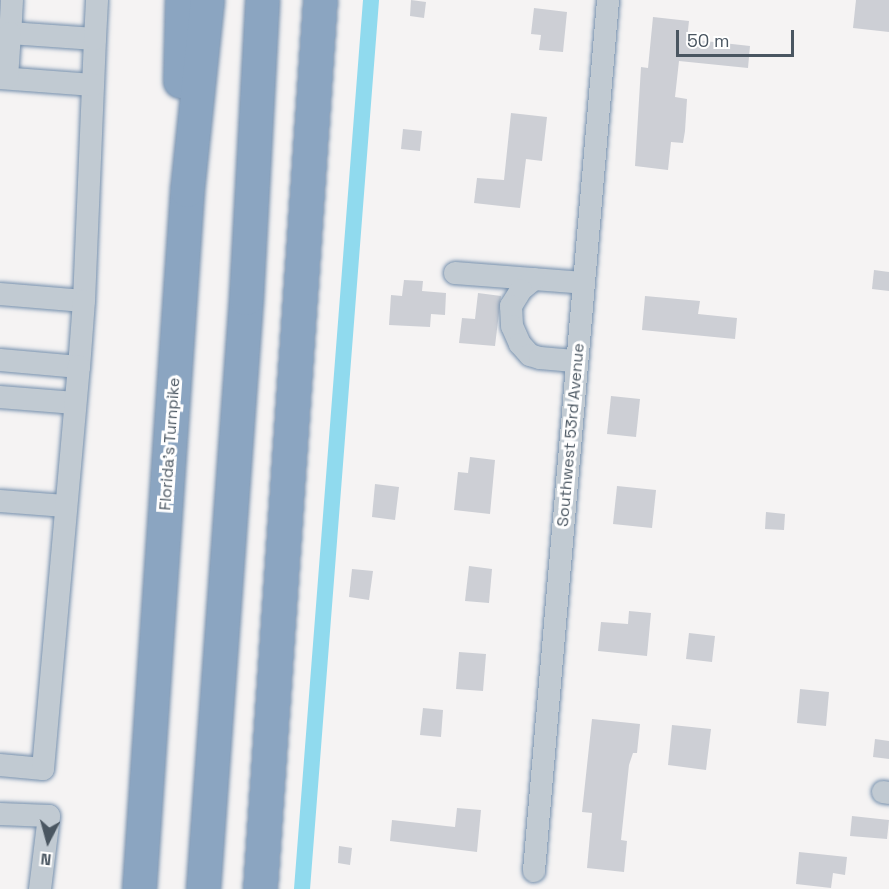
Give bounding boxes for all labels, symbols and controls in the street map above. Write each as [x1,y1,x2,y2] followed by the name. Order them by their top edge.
[679,18,798,56] scale bar
[687,29,729,52] text: 50 m
[553,342,589,528] street label: Southwest 53rd Avenue
[156,377,184,511] street label: Florida's Turnpike
[18,811,78,871] north arrow
[40,848,53,870] text: N

